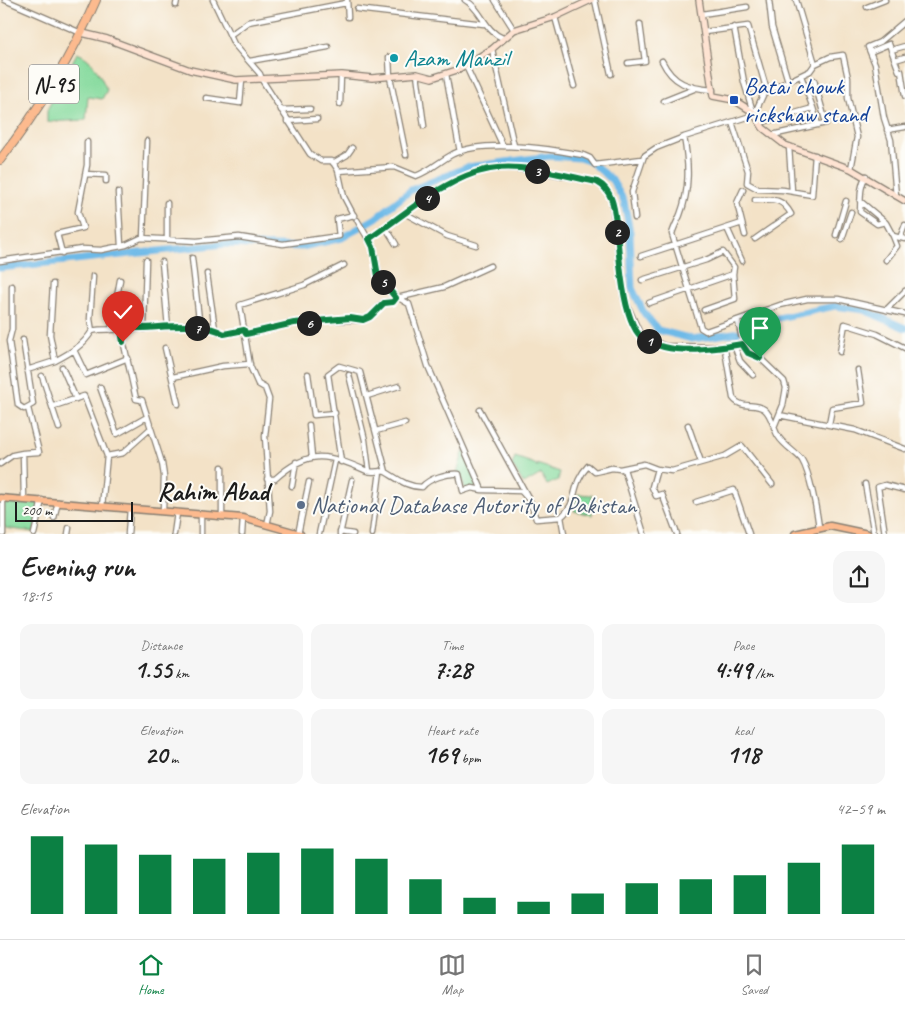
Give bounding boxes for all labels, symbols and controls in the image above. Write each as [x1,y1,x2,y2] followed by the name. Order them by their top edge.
[404,43,513,73] place label: Azam Manzil
[388,52,400,64] marker: Azam Manzil
[29,64,79,104] road number: N-95
[744,71,871,129] place label: Batai chowk rickshaw stand
[728,94,740,106] marker: Batai chowk rickshaw stand
[524,158,550,184] pin: 3
[534,163,541,180] text: 3
[414,186,440,210] pin: 4
[424,190,431,207] text: 4
[604,220,630,244] pin: 2
[614,224,621,241] text: 2
[370,270,396,294] pin: 5
[380,274,387,291] text: 5
[102,291,144,342] pin
[109,298,137,326] icon: check
[739,307,781,358] pin
[296,310,322,336] pin: 6
[746,314,774,342] icon: arrive
[306,315,313,332] text: 6
[184,316,210,340] pin: 7
[194,320,201,337] text: 7
[636,328,662,354] pin: 1
[646,333,653,350] text: 1
[157,475,273,508] district label: Rahim Abad
[311,490,637,520] place label: National Database Autority of Pakistan
[15,499,132,522] scale bar
[295,499,307,511] marker: National Database Autority of Pakistan
[22,502,52,519] text: 200 m
[20,549,135,584] text: Evening run
[833,551,885,603] button: share
[20,586,52,606] text: 18:15
[141,637,182,654] text: Distance
[442,637,463,654] text: Time
[733,637,754,654] text: Pace
[134,654,172,686] text: 1.55
[433,654,472,686] text: 7:28
[713,654,752,686] text: 4:49
[172,665,189,682] text: km
[752,665,774,682] text: /km
[140,722,183,739] text: Elevation
[427,722,478,739] text: Heart rate
[734,722,753,739] text: kcal
[145,739,167,771] text: 20
[424,739,458,771] text: 169
[727,739,760,771] text: 118
[167,750,178,767] text: m
[458,750,481,767] text: bpm
[20,799,69,819] text: Elevation
[836,799,885,819] text: 42–59 m
[137,951,165,998] tab: Home
[438,951,466,998] tab: Map
[740,951,768,998] tab: Saved

